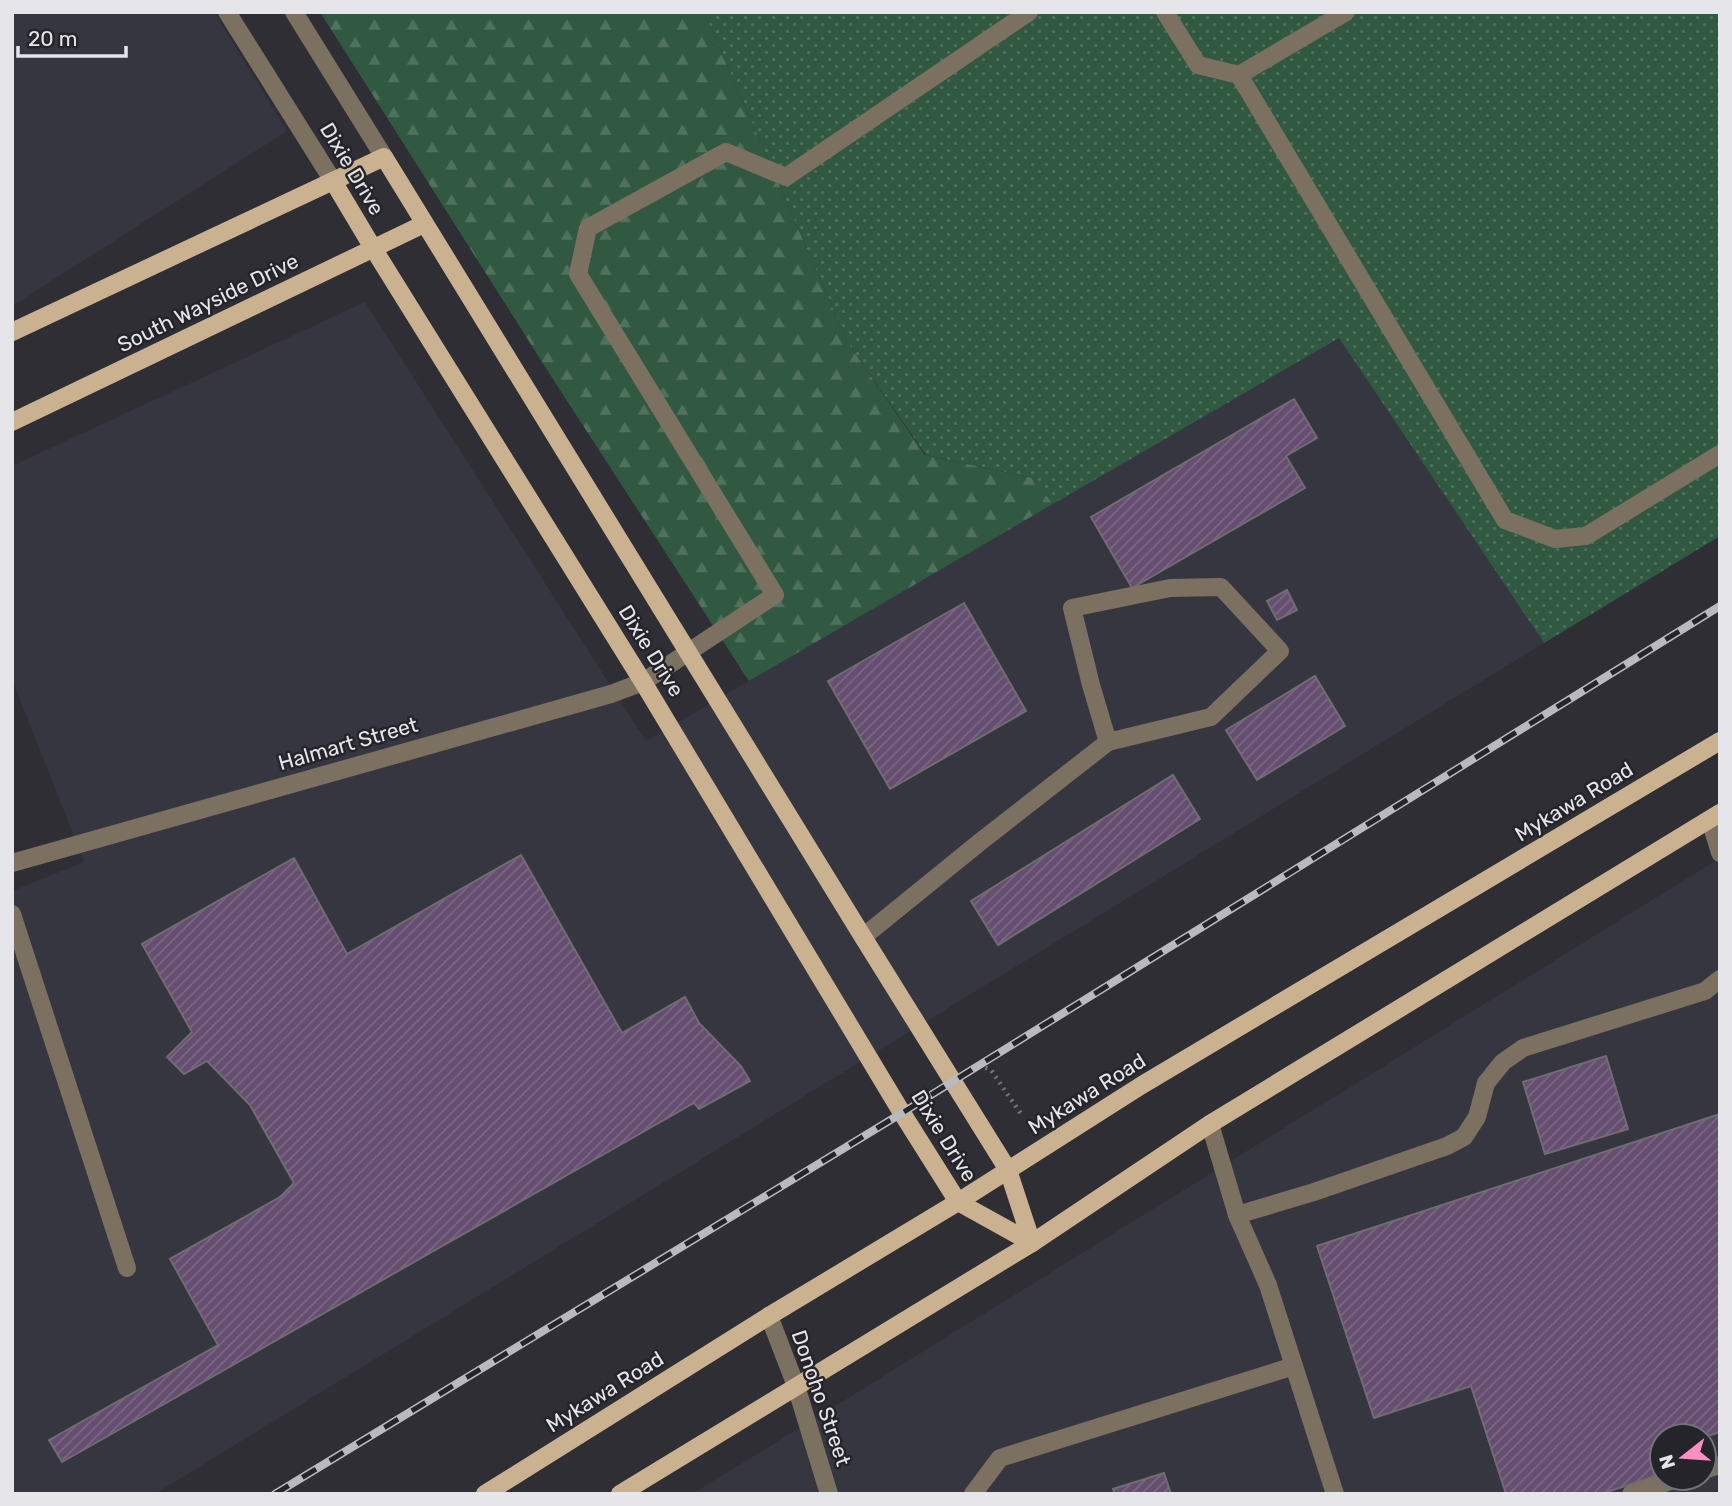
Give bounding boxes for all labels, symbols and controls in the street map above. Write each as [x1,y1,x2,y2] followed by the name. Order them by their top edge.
[18,14,126,58] scale bar
[28,26,77,51] text: 20 m
[315,118,390,219] street label: Dixie Drive
[113,248,302,357] street label: South Wayside Drive
[613,600,689,701] street label: Dixie Drive
[275,712,421,775] street label: Halmart Street
[1510,756,1637,847] street label: Mykawa Road
[1024,1048,1150,1140] street label: Mykawa Road
[906,1085,982,1186] street label: Dixie Drive
[787,1327,856,1469] street label: Donoho Street
[542,1346,668,1438] street label: Mykawa Road
[1648,1422,1718,1492] north arrow
[1654,1452,1680,1472] text: N

